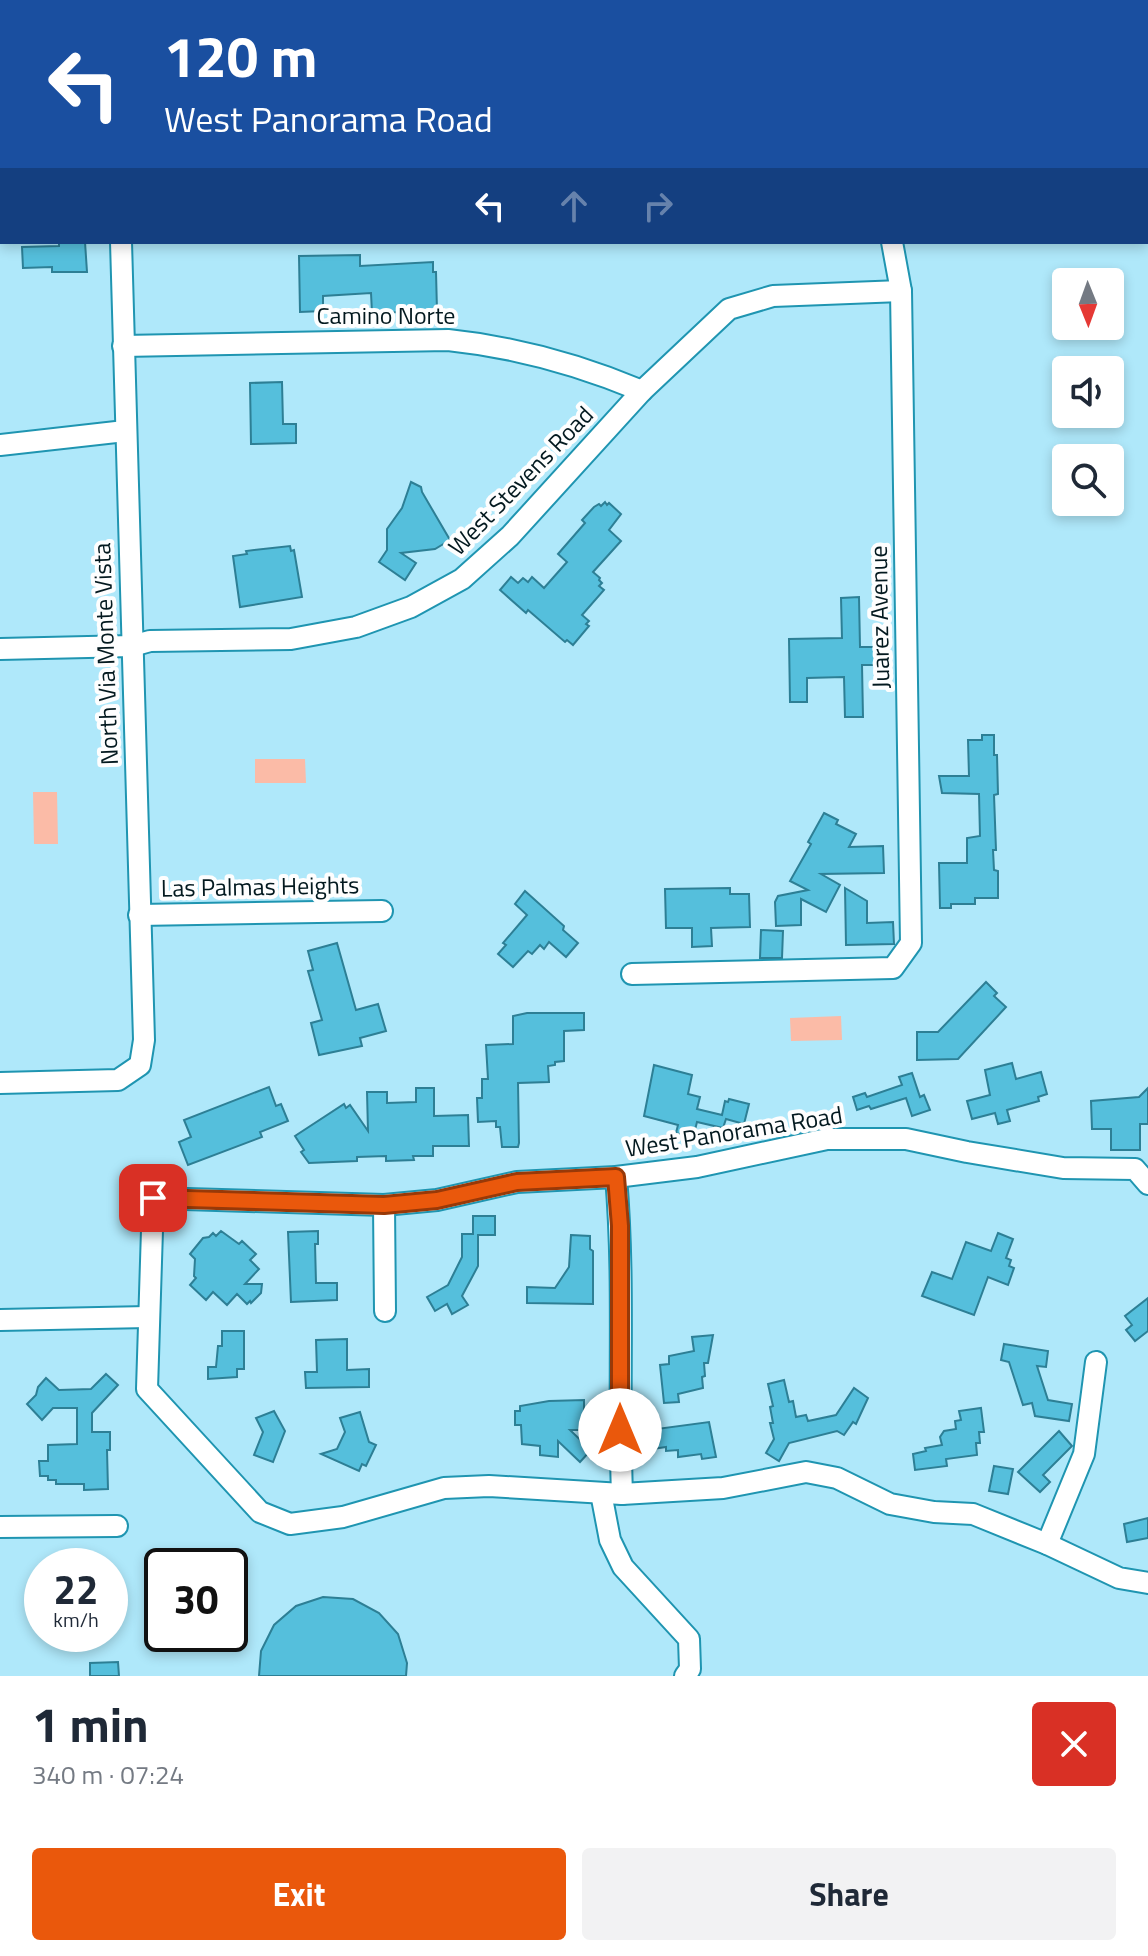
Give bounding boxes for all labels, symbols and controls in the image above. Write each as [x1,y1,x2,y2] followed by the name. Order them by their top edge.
[164,14,317,99] text: 120 m
[32,32,136,136] icon: left
[164,91,493,146] text: West Panorama Road
[468,184,512,228] icon: left
[552,184,596,228] icon: ahead
[636,184,680,228] icon: right
[1052,268,1124,340] north arrow
[1052,268,1124,516] map controls
[317,297,455,333] street label: Camino Norte
[1052,356,1124,428] button: sound
[439,397,601,563] street label: West Stevens Road
[1052,444,1124,516] button: search
[83,542,127,766] street label: North Via Monte Vista
[860,545,898,689] street label: Juarez Avenue
[160,866,359,906] street label: Las Palmas Heights
[623,1096,845,1166] street label: West Panorama Road
[119,1164,187,1232] pin
[131,1176,175,1220] icon: arrive
[578,1388,662,1472] position arrow
[144,1548,248,1652] speed limit sign: 30
[54,1559,98,1620] text: 22
[53,1604,99,1635] text: km/h
[32,1688,149,1761] text: 1 min
[1032,1702,1116,1786] button: close
[32,1755,184,1794] text: 340 m · 07:24
[32,1848,566,1940] button: Exit
[582,1848,1116,1940] button: Share

